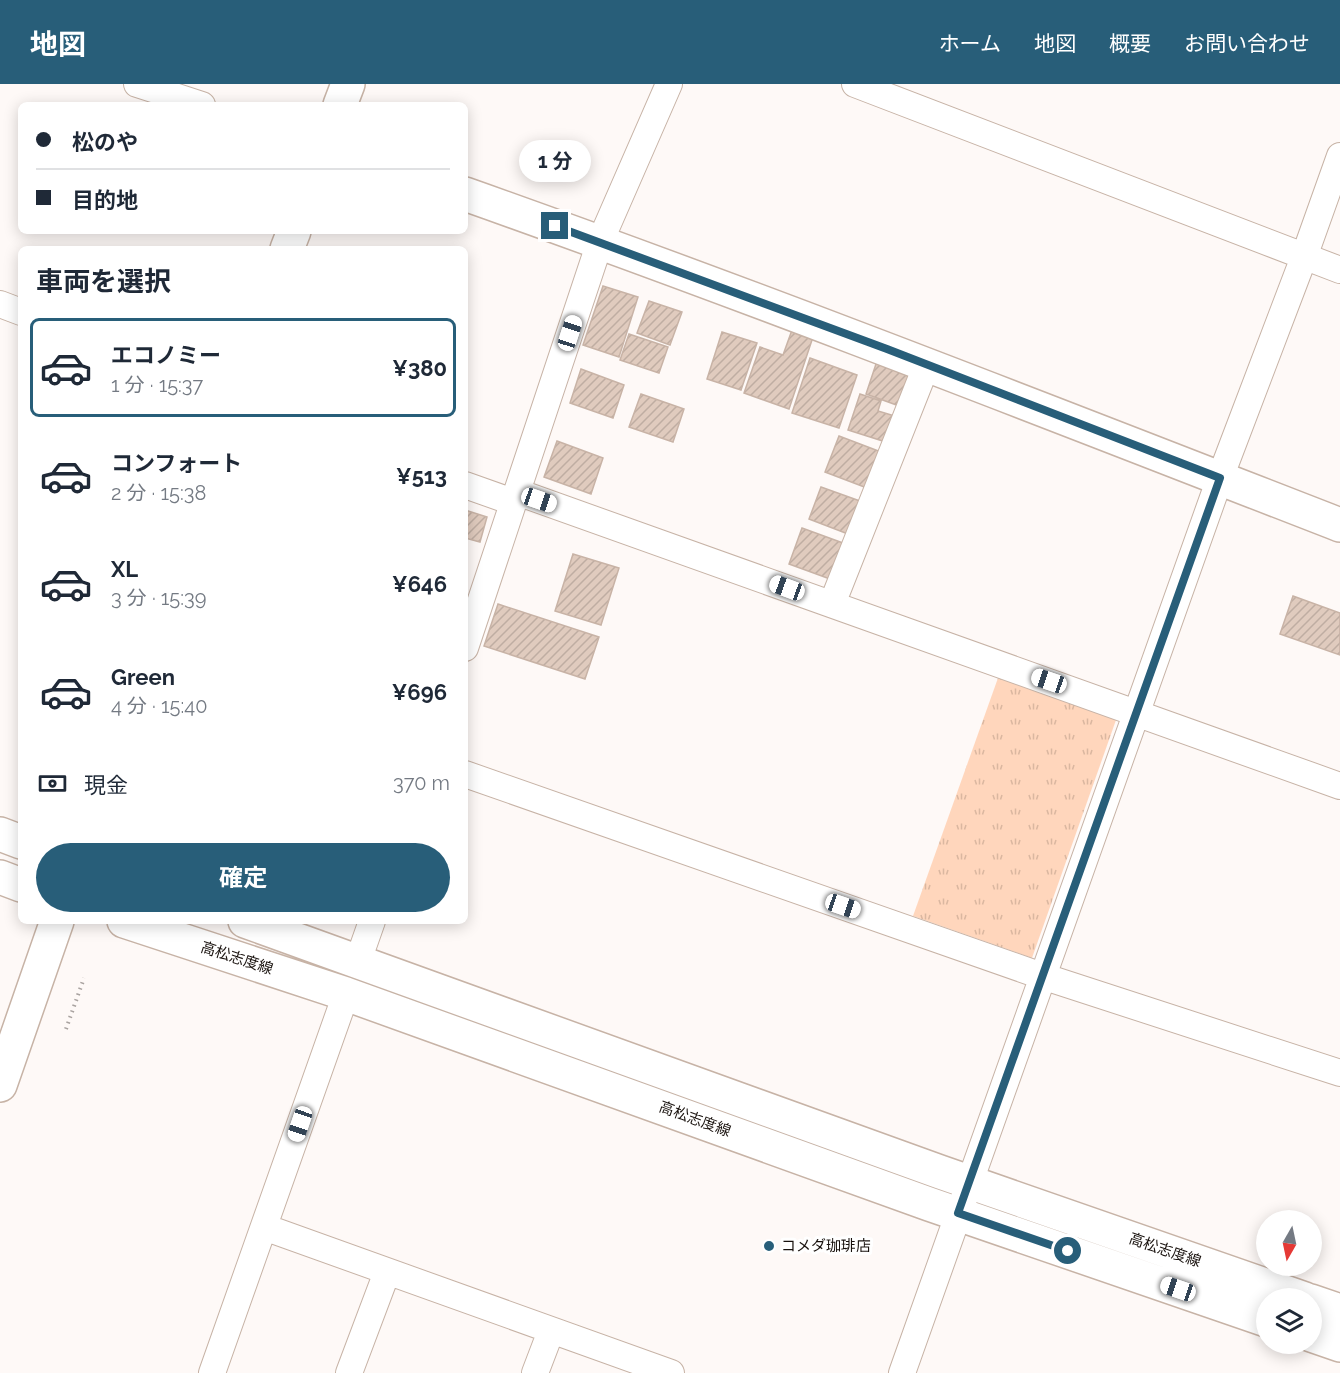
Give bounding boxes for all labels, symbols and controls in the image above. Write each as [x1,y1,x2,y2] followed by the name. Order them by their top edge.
[30,28,86,61] text: 地図
[939,31,1001,56] text: ホーム
[1034,31,1076,56] text: 地図
[1109,31,1151,56] text: 概要
[1184,31,1310,56] text: お問い合わせ
[72,129,138,155] text: 松のや
[519,139,591,181] callout: 1 分
[538,149,572,173] text: 1 分
[72,187,138,213] text: 目的地
[541,212,568,239] route end
[36,266,171,297] text: 車両を選択
[556,313,584,353] car
[39,341,93,395] icon: car
[111,342,221,368] text: エコノミー
[392,355,447,381] text: ¥380
[111,373,203,397] text: 1 分 · 15:37
[39,449,93,503] icon: car
[111,450,242,476] text: コンフォート
[396,463,447,489] text: ¥513
[111,481,206,505] text: 2 分 · 15:38
[519,486,559,514] car
[111,556,138,582] text: XL
[39,557,93,611] icon: car
[392,571,447,597] text: ¥646
[767,573,807,603] car
[111,586,206,610] text: 3 分 · 15:39
[111,664,175,690] text: Green
[39,665,93,719] icon: car
[1029,667,1069,695] car
[392,679,447,705] text: ¥696
[111,694,207,718] text: 4 分 · 15:40
[36,767,69,800] icon: cash
[393,771,450,795] text: 370 m
[84,772,128,798] text: 現金
[36,843,450,912] button: 確定
[823,892,863,920] car
[199,938,275,978] street label: 高松志度線
[657,1098,733,1140] street label: 高松志度線
[286,1104,314,1144] car
[1256,1210,1322,1276] north arrow
[1256,1210,1322,1354] map controls
[1127,1229,1203,1271] street label: 高松志度線
[781,1237,871,1255] place label: コメダ珈琲店
[1054,1237,1081,1264] route start
[762,1239,776,1253] marker: コメダ珈琲店
[1158,1275,1198,1303] car
[1256,1288,1322,1354] button: layers

